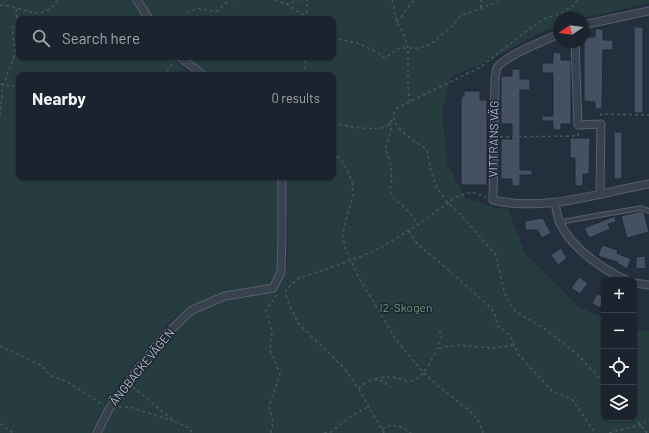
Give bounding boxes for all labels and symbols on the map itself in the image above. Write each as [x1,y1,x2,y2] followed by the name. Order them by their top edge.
[553,12,589,48] north arrow
[485,100,501,178] street label: VITTRANS VÄG
[380,300,432,314] park label: I2-Skogen
[106,325,177,408] street label: ÄNGBACKEVÄGEN

